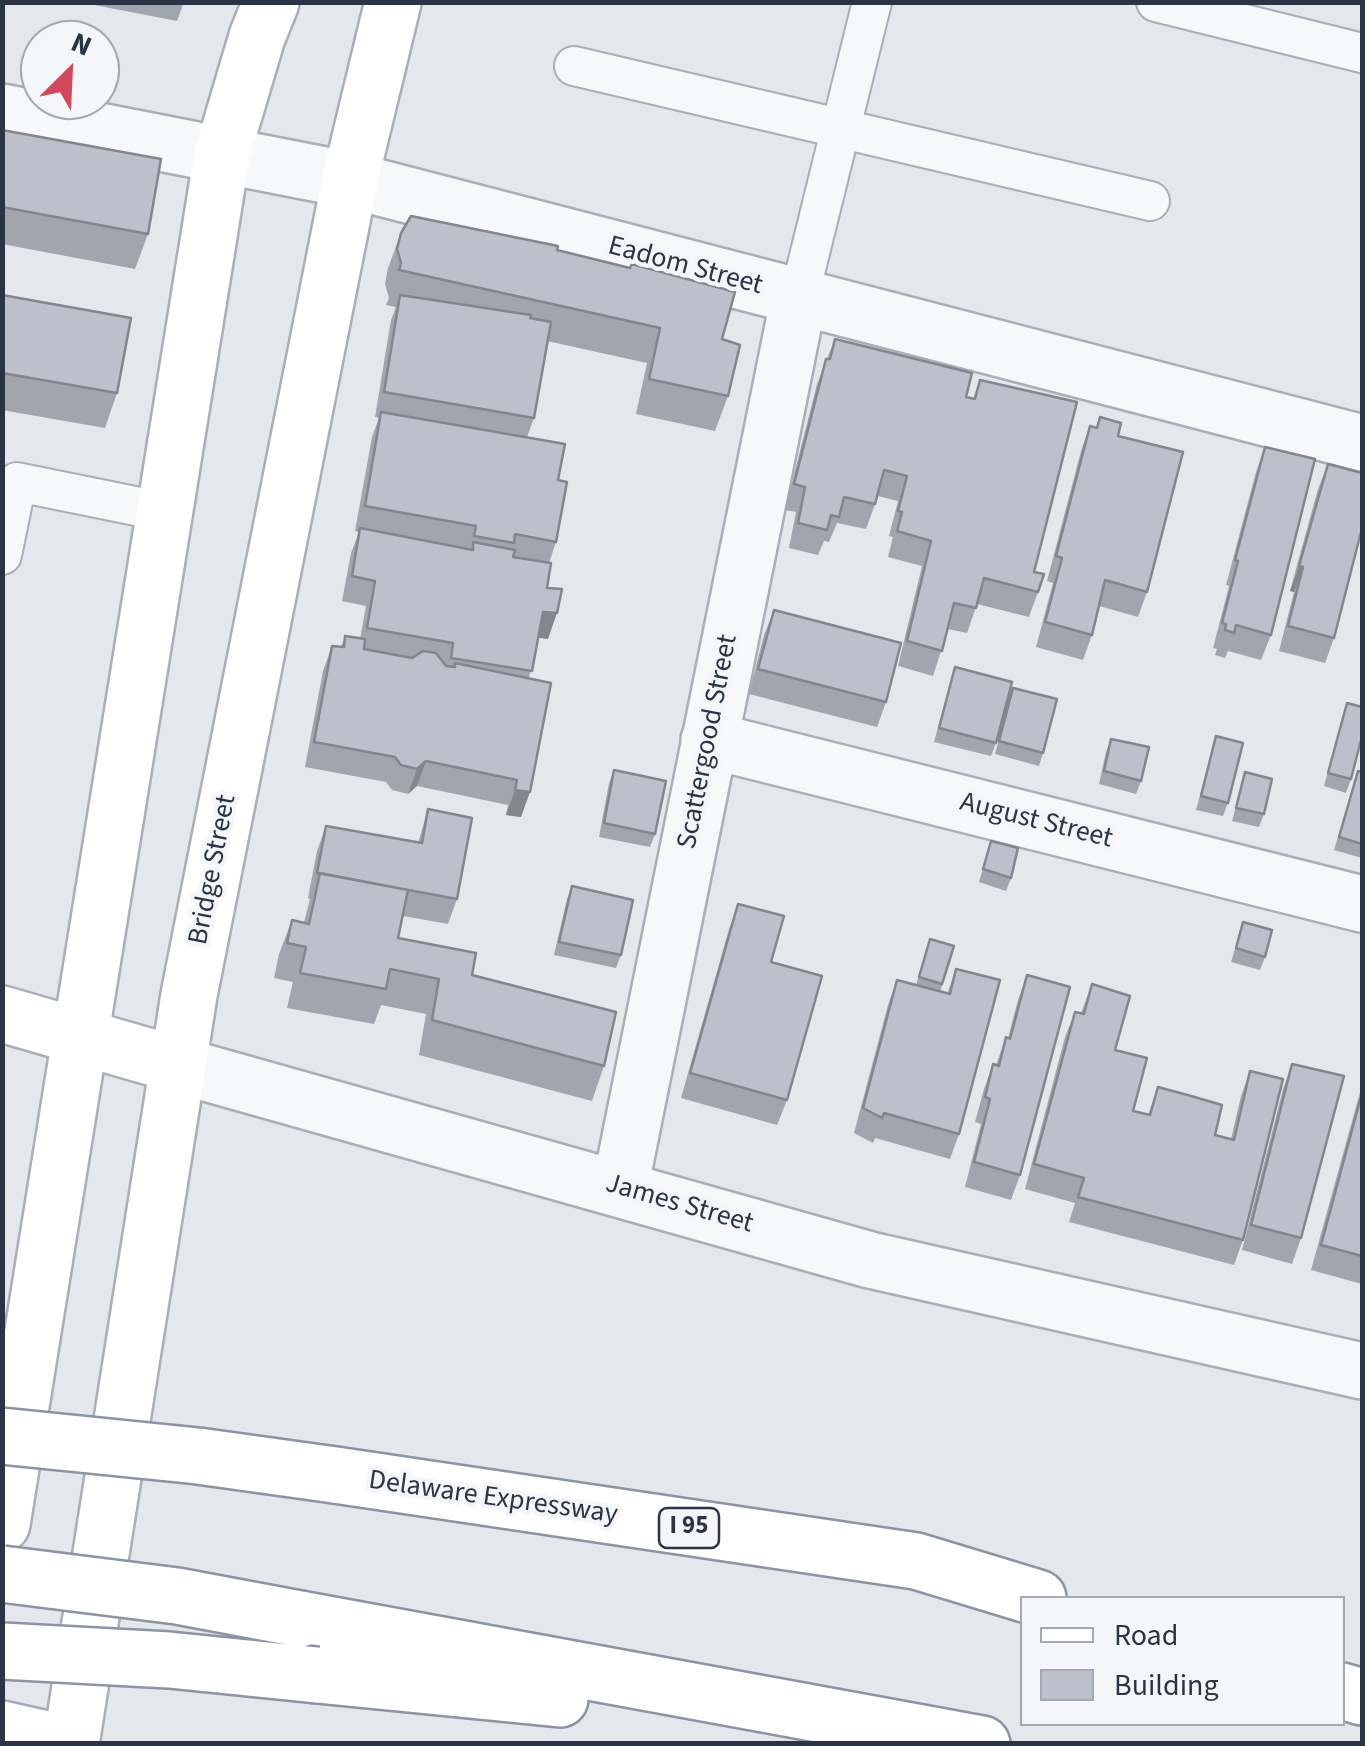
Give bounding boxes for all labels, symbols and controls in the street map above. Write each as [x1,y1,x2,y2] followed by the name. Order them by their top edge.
[20,20,120,120] north arrow
[65,22,98,66] text: N
[604,230,766,304] street label: Eadom Street
[672,632,746,852] street label: Scattergood Street
[956,787,1116,857] street label: August Street
[183,792,245,948] street label: Bridge Street
[601,1168,757,1242] street label: James Street
[366,1465,620,1533] street label: Delaware Expressway
[659,1508,719,1548] road number: I 95
[1020,1596,1345,1726] legend
[1114,1614,1178,1657] text: Road
[1114,1664,1219,1707] text: Building

